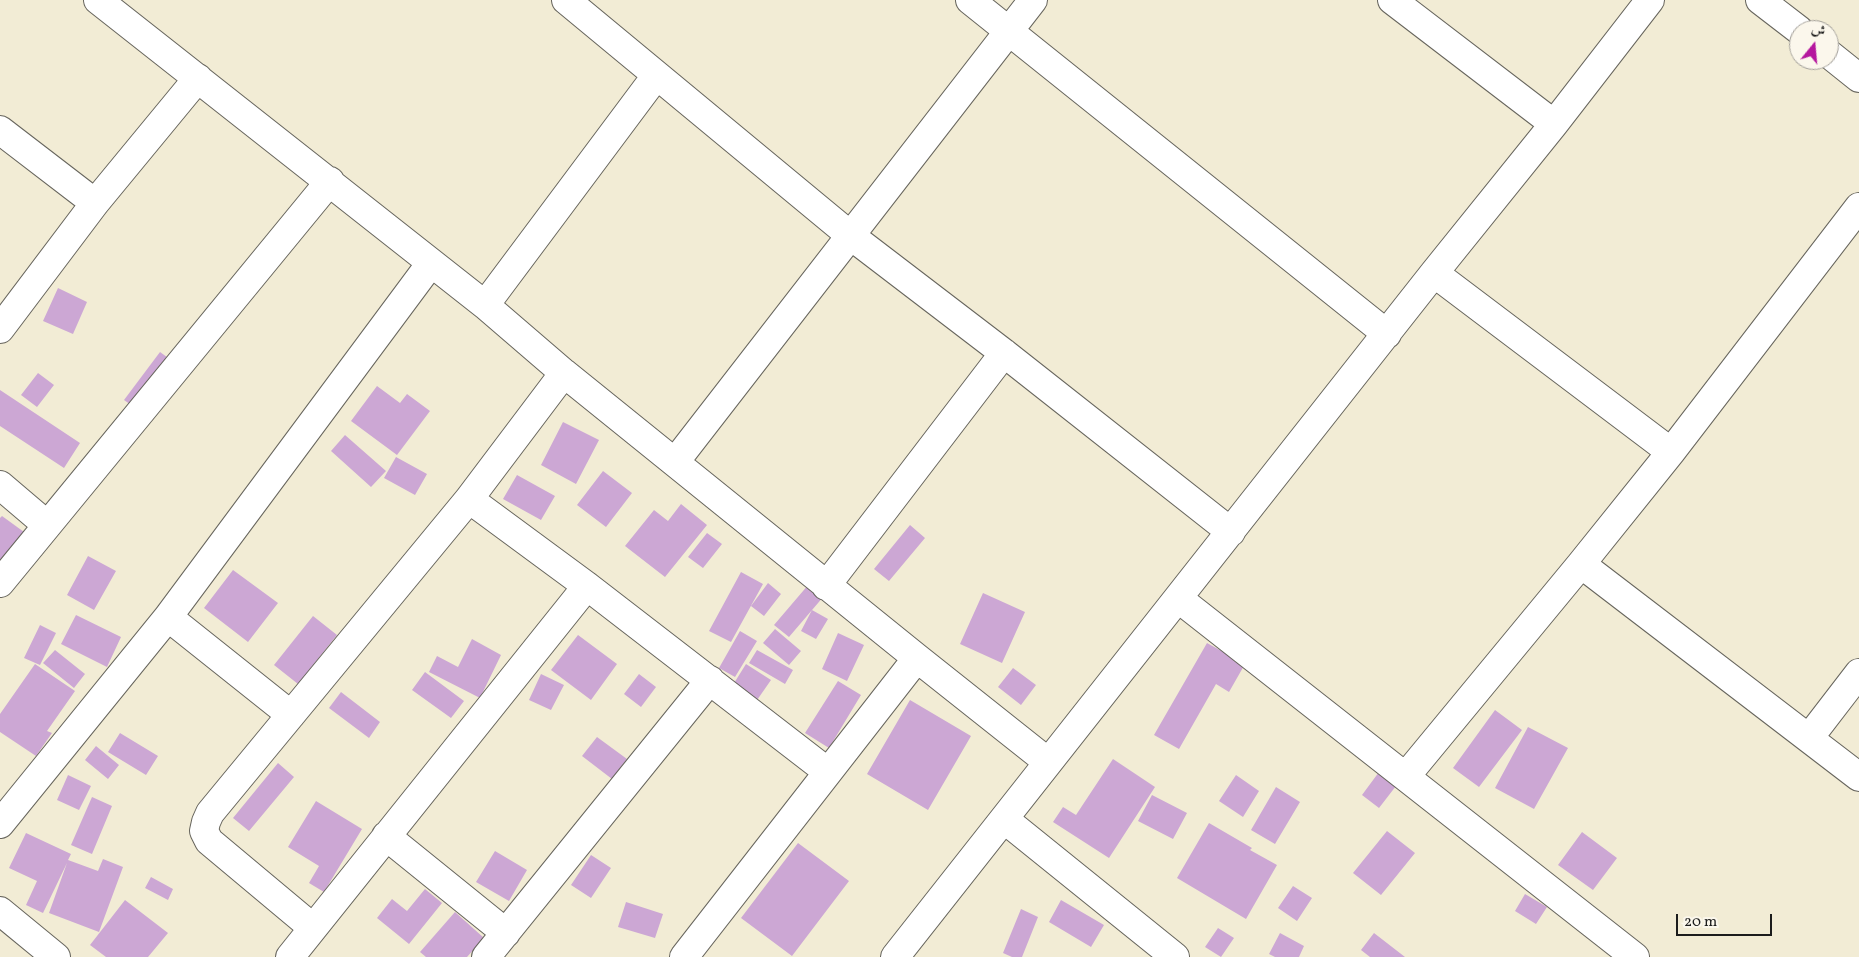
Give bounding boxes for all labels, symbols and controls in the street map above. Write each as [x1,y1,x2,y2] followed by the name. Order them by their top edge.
[1789,20,1839,70] north arrow
[1809,20,1828,42] text: ش
[1679,904,1775,936] scale bar
[1684,912,1717,933] text: 20 m

